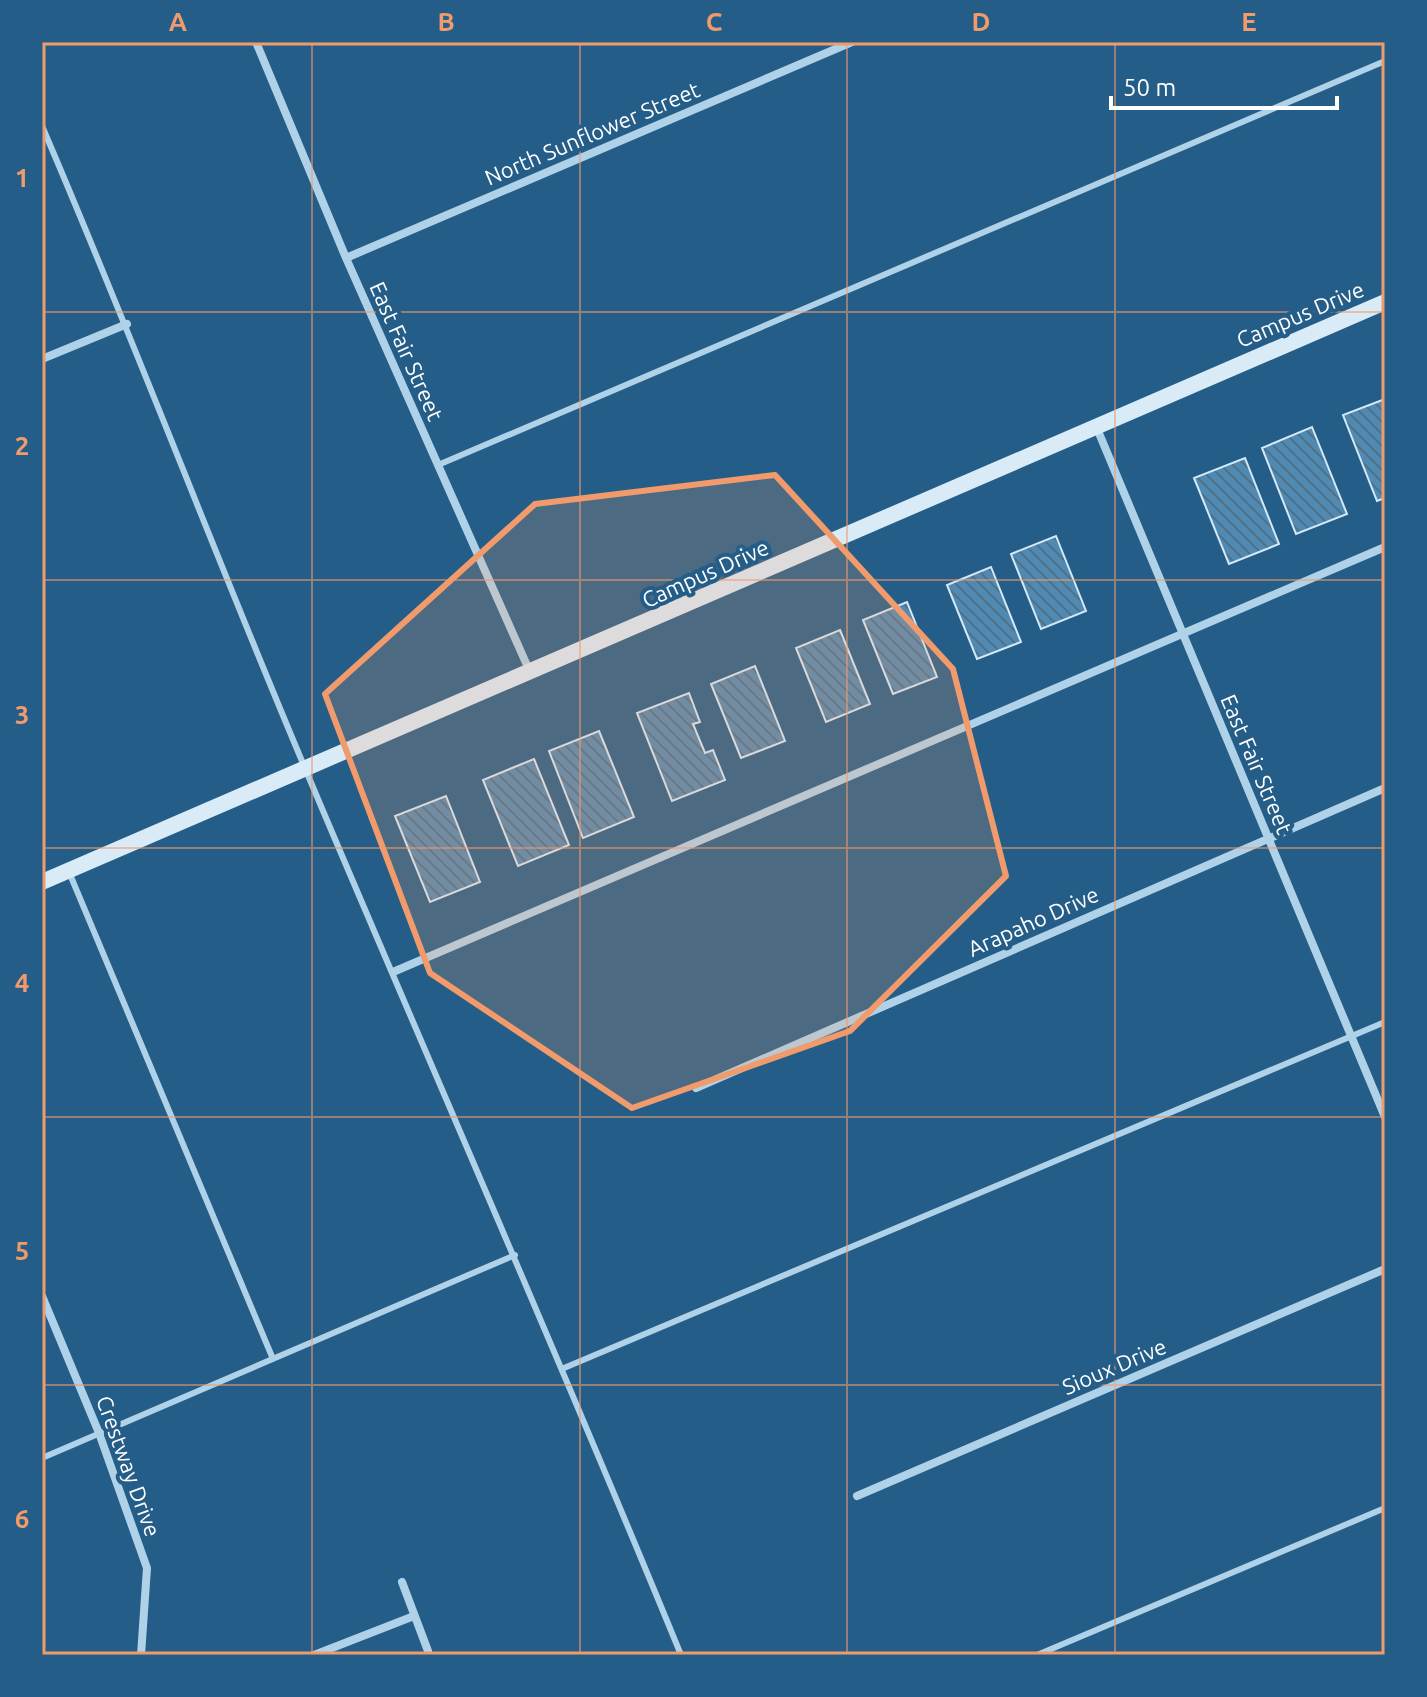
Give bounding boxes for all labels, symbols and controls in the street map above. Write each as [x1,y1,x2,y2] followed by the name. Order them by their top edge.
[169,7,188,36] text: A
[437,7,455,36] text: B
[706,7,723,36] text: C
[972,7,990,36] text: D
[1241,7,1257,36] text: E
[1111,60,1337,110] scale bar
[1123,74,1176,101] text: 50 m
[481,76,703,190] street label: North Sunflower Street
[15,163,29,192] text: 1
[1233,276,1367,352] street label: Campus Drive
[365,278,449,424] street label: East Fair Street
[15,431,29,460] text: 2
[638,534,772,612] street label: Campus Drive
[1216,691,1298,838] street label: East Fair Street
[15,700,29,729] text: 3
[964,881,1102,961] street label: Arapaho Drive
[15,968,29,997] text: 4
[15,1236,29,1265] text: 5
[1058,1333,1170,1399] street label: Sioux Drive
[92,1392,166,1540] street label: Crestway Drive
[15,1504,29,1533] text: 6

